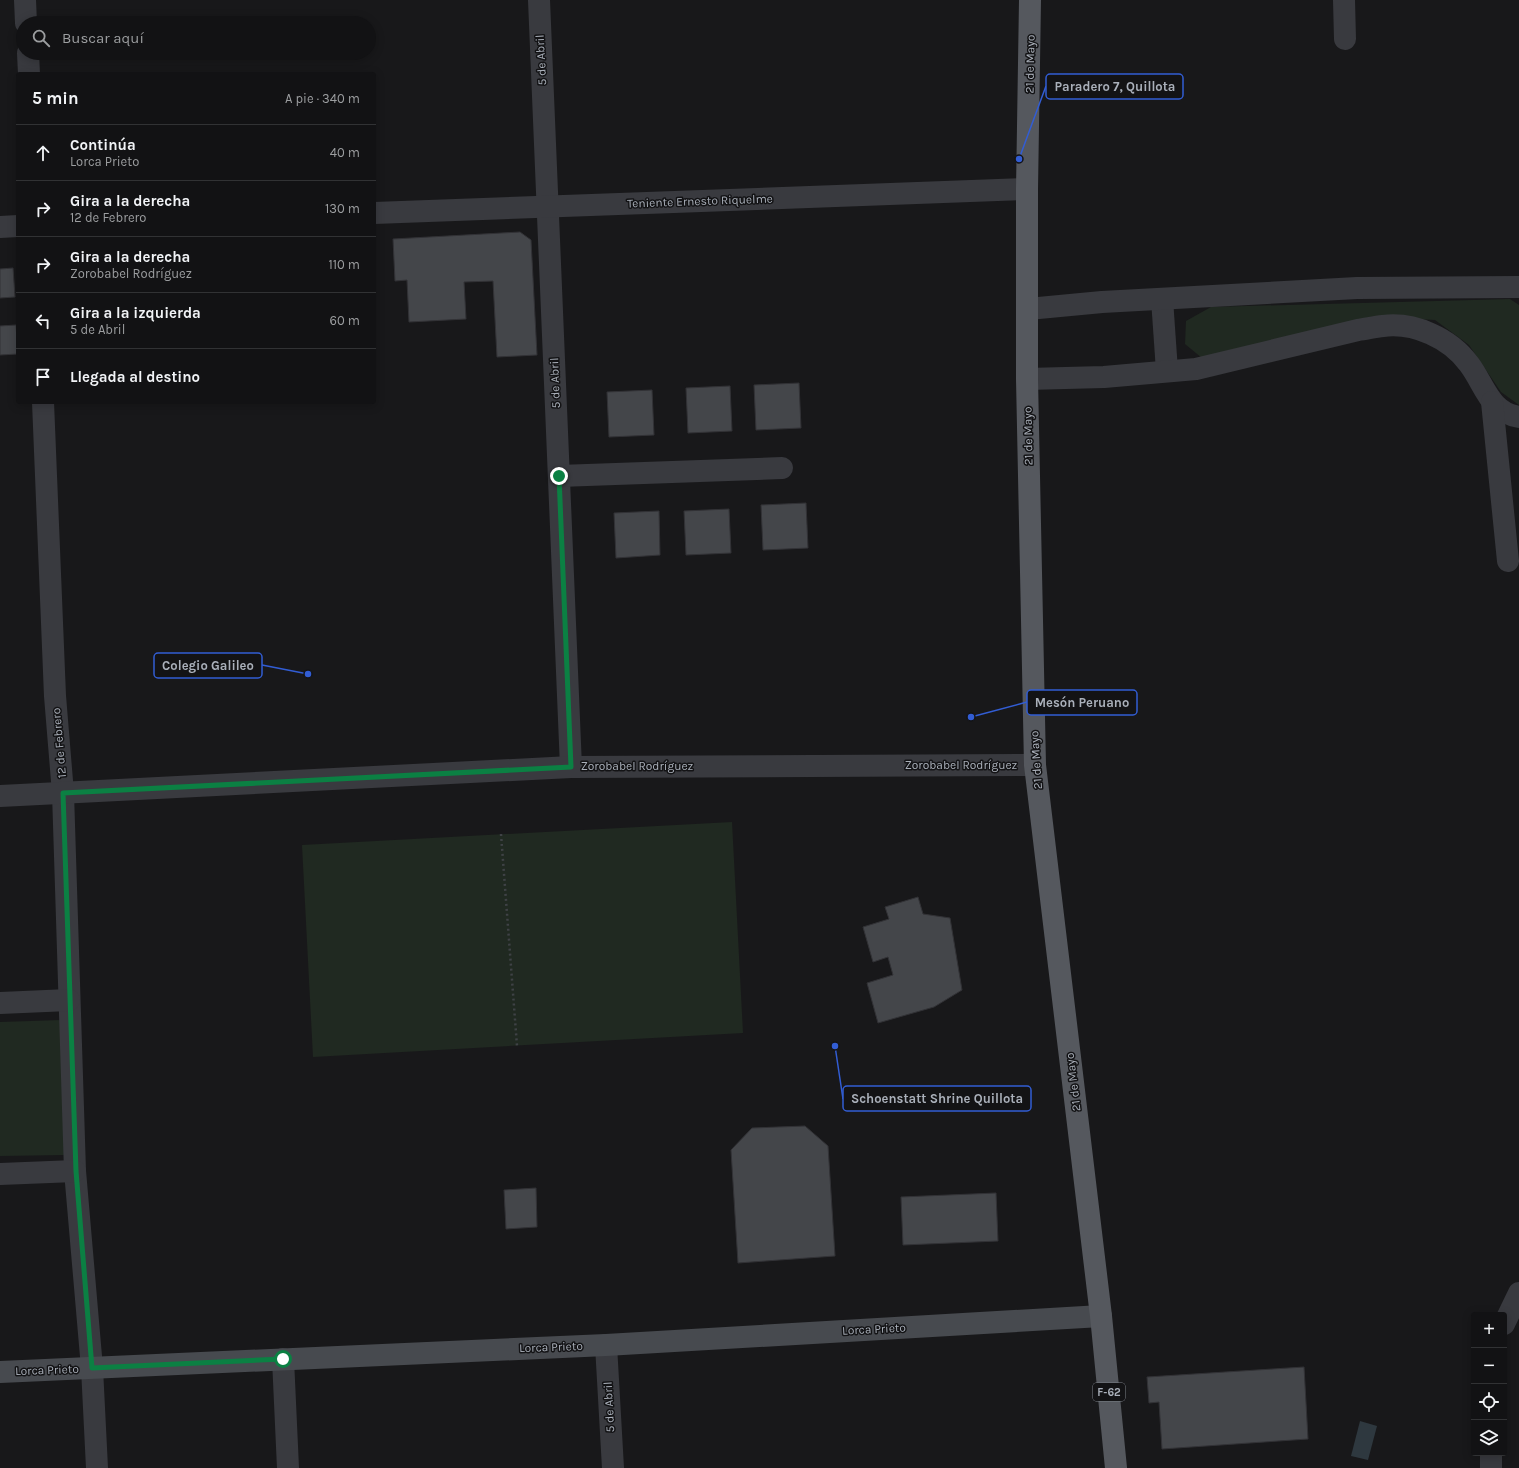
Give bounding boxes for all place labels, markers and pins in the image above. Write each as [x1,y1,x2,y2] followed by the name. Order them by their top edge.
[1046,74,1183,99] callout: Paradero 7, Quillota
[154,653,262,678] callout: Colegio Galileo
[1027,690,1137,715] callout: Mesón Peruano
[843,1086,1031,1111] callout: Schoenstatt Shrine Quillota

